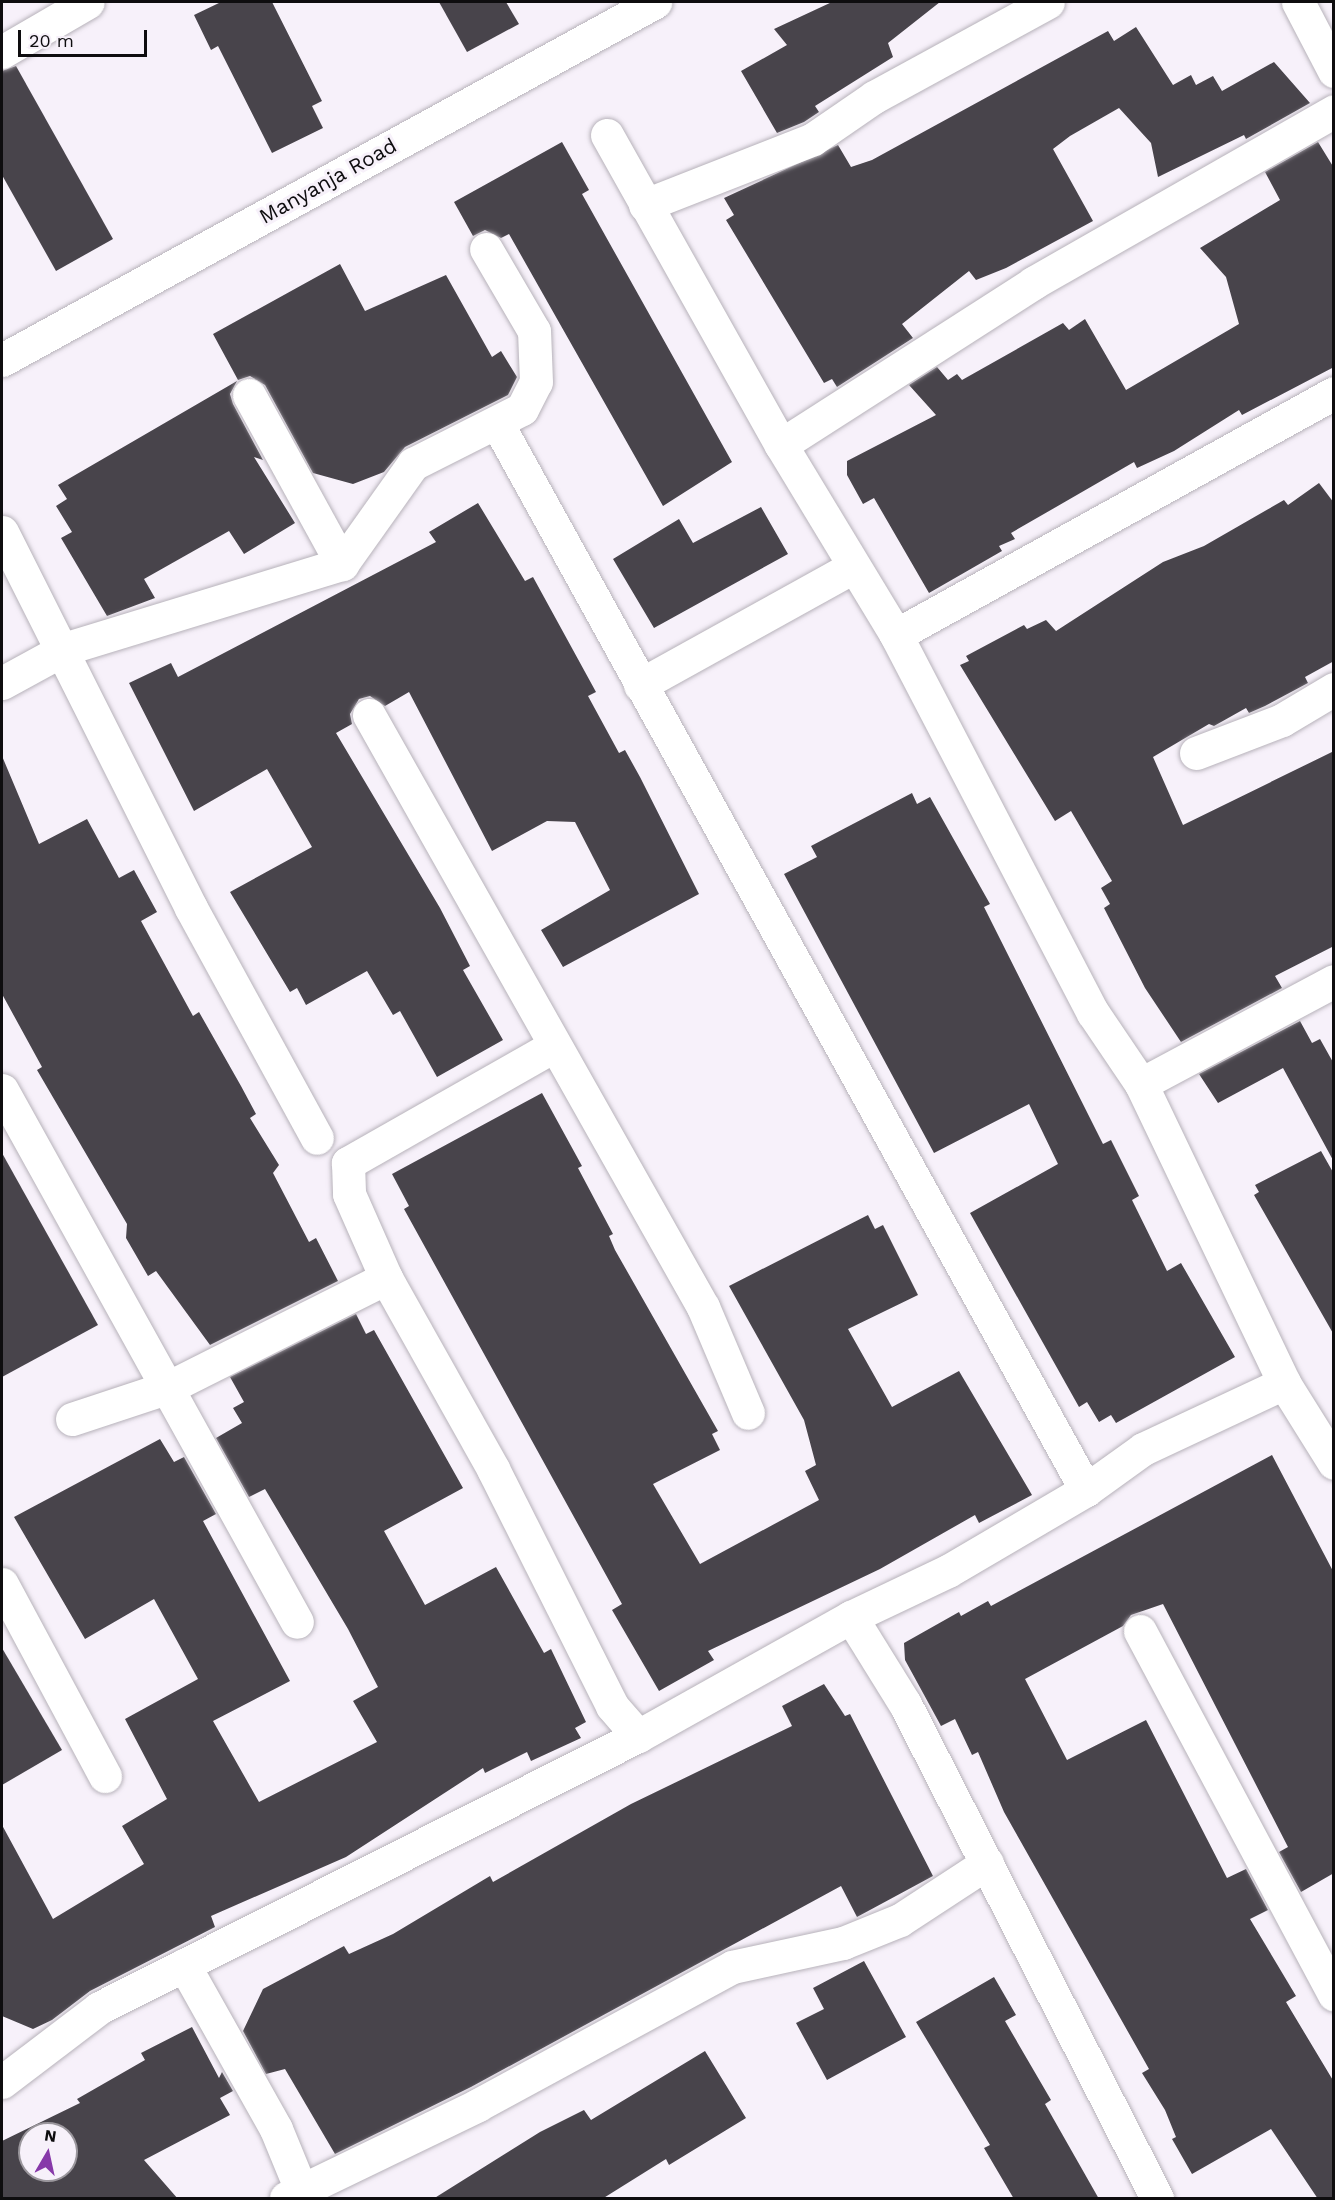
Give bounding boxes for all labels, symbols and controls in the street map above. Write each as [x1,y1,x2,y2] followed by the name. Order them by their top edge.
[21,18,150,56] scale bar
[29,30,74,51] text: 20 m
[255,133,401,229] street label: Manyanja Road
[18,2122,78,2182] north arrow
[43,2125,58,2146] text: N

